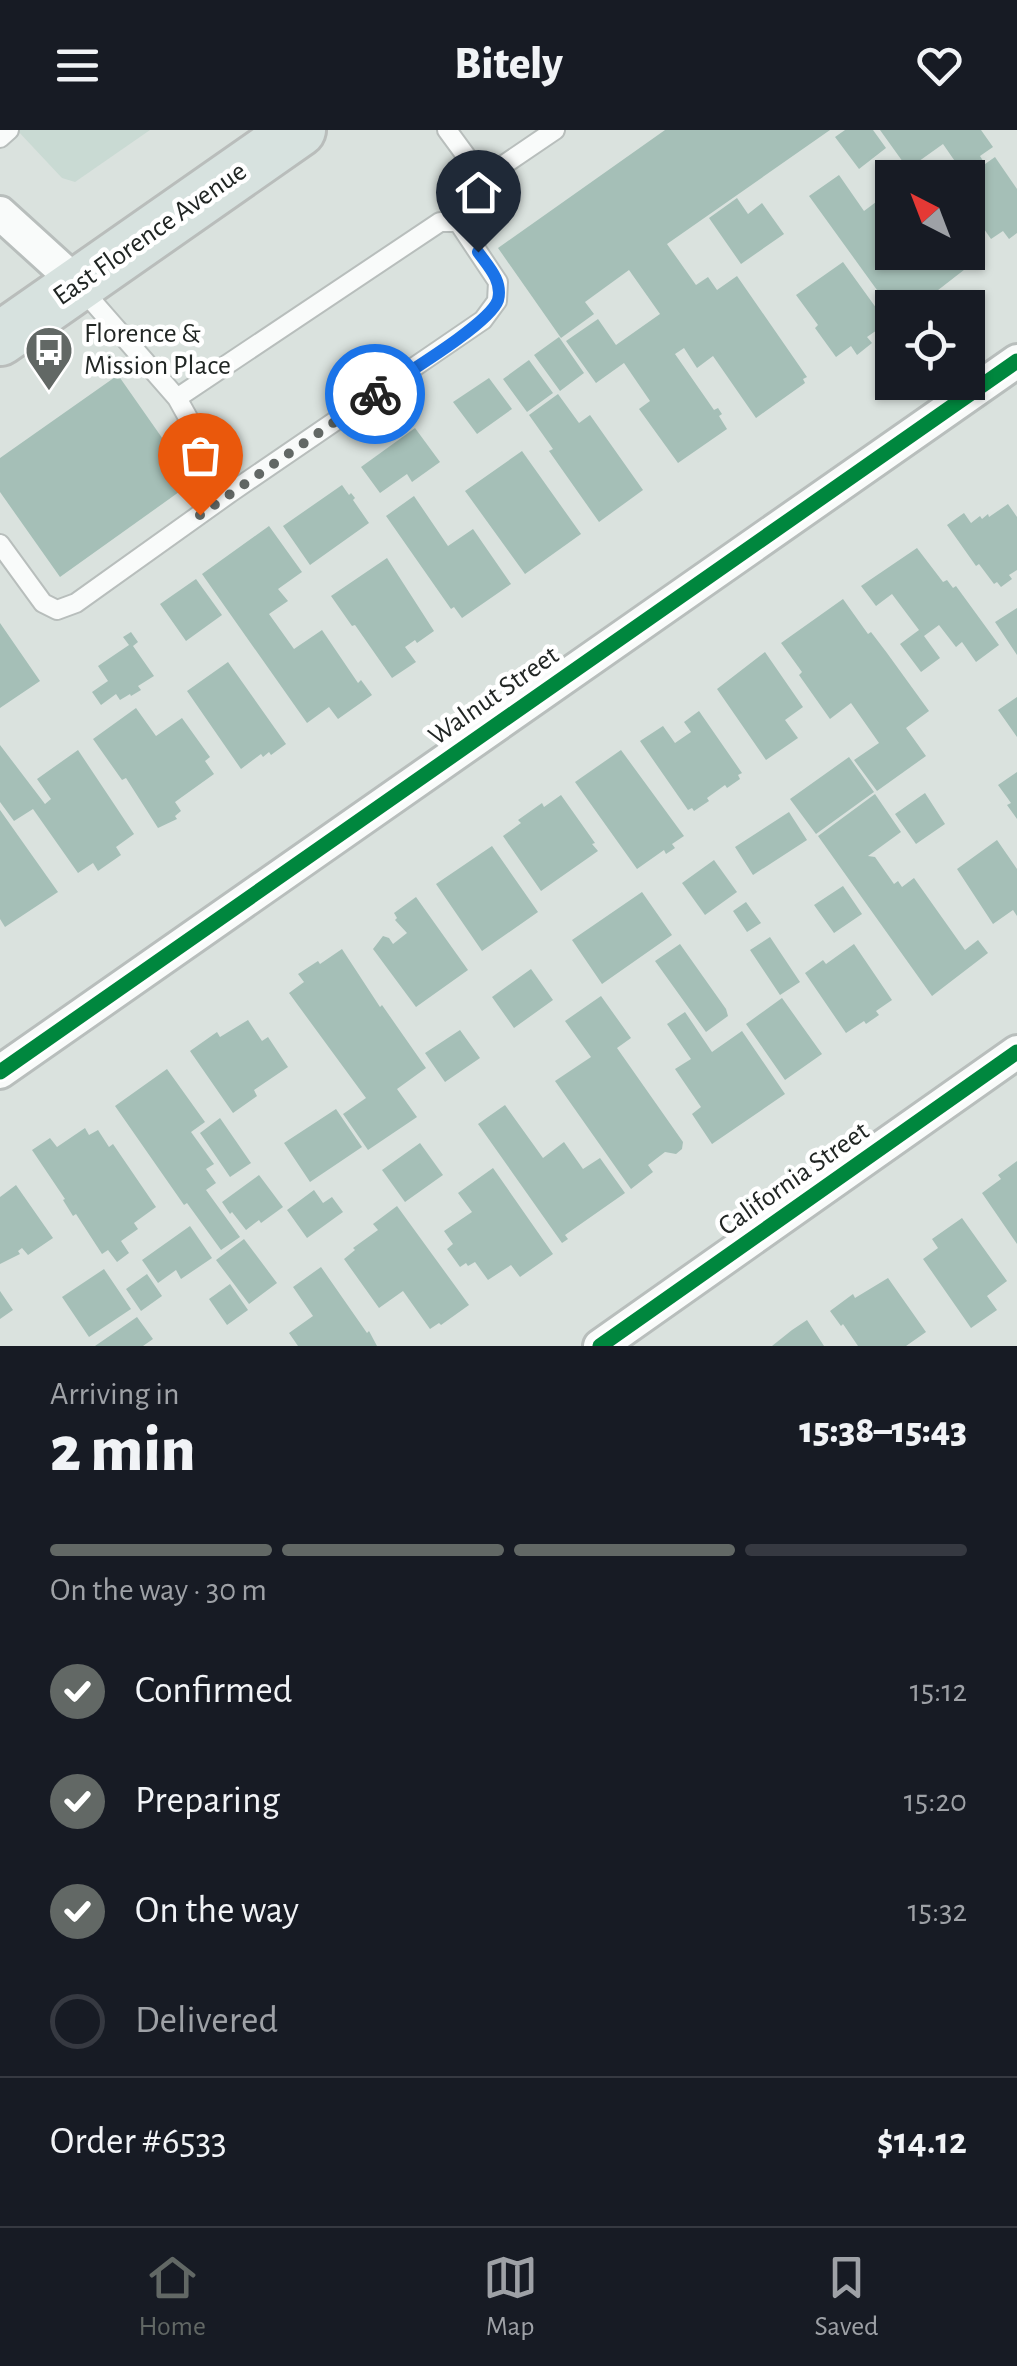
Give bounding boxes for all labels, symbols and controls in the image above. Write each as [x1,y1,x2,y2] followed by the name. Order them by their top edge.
[50,38,105,93] icon: menu
[912,38,967,93] icon: heart
[454,42,563,87] text: Bitely
[436,150,521,253] pin
[48,157,252,311] street label: East Florence Avenue
[875,160,985,270] north arrow
[875,160,985,400] map controls
[451,165,506,220] icon: home
[875,290,985,400] button: locate
[84,320,231,380] place label: Florence & Mission Place
[23,324,75,392] bus stop icon: Florence & Mission Place
[325,344,425,444] courier
[348,367,403,422] icon: bike
[158,413,243,516] pin
[173,428,228,483] icon: bag
[424,641,564,751] street label: Walnut Street
[714,1117,874,1241] street label: California Street
[50,1378,179,1410] text: Arriving in
[799,1412,967,1450] text: 15:38–15:43
[50,1418,196,1483] text: 2 min
[50,1574,267,1606] text: On the way · 30 m
[50,1664,105,1719] icon: check
[135,1672,292,1710] text: Confirmed
[910,1675,967,1707] text: 15:12
[50,1774,105,1829] icon: check
[135,1782,280,1820] text: Preparing
[904,1785,967,1817] text: 15:20
[50,1884,105,1939] icon: check
[135,1892,299,1930] text: On the way
[908,1895,967,1927] text: 15:32
[135,2002,278,2040] text: Delivered
[50,2123,227,2161] text: Order #6533
[877,2123,967,2161] text: $14.12
[138,2250,206,2344] tab: Home
[483,2250,538,2344] tab: Map
[814,2250,879,2344] tab: Saved

